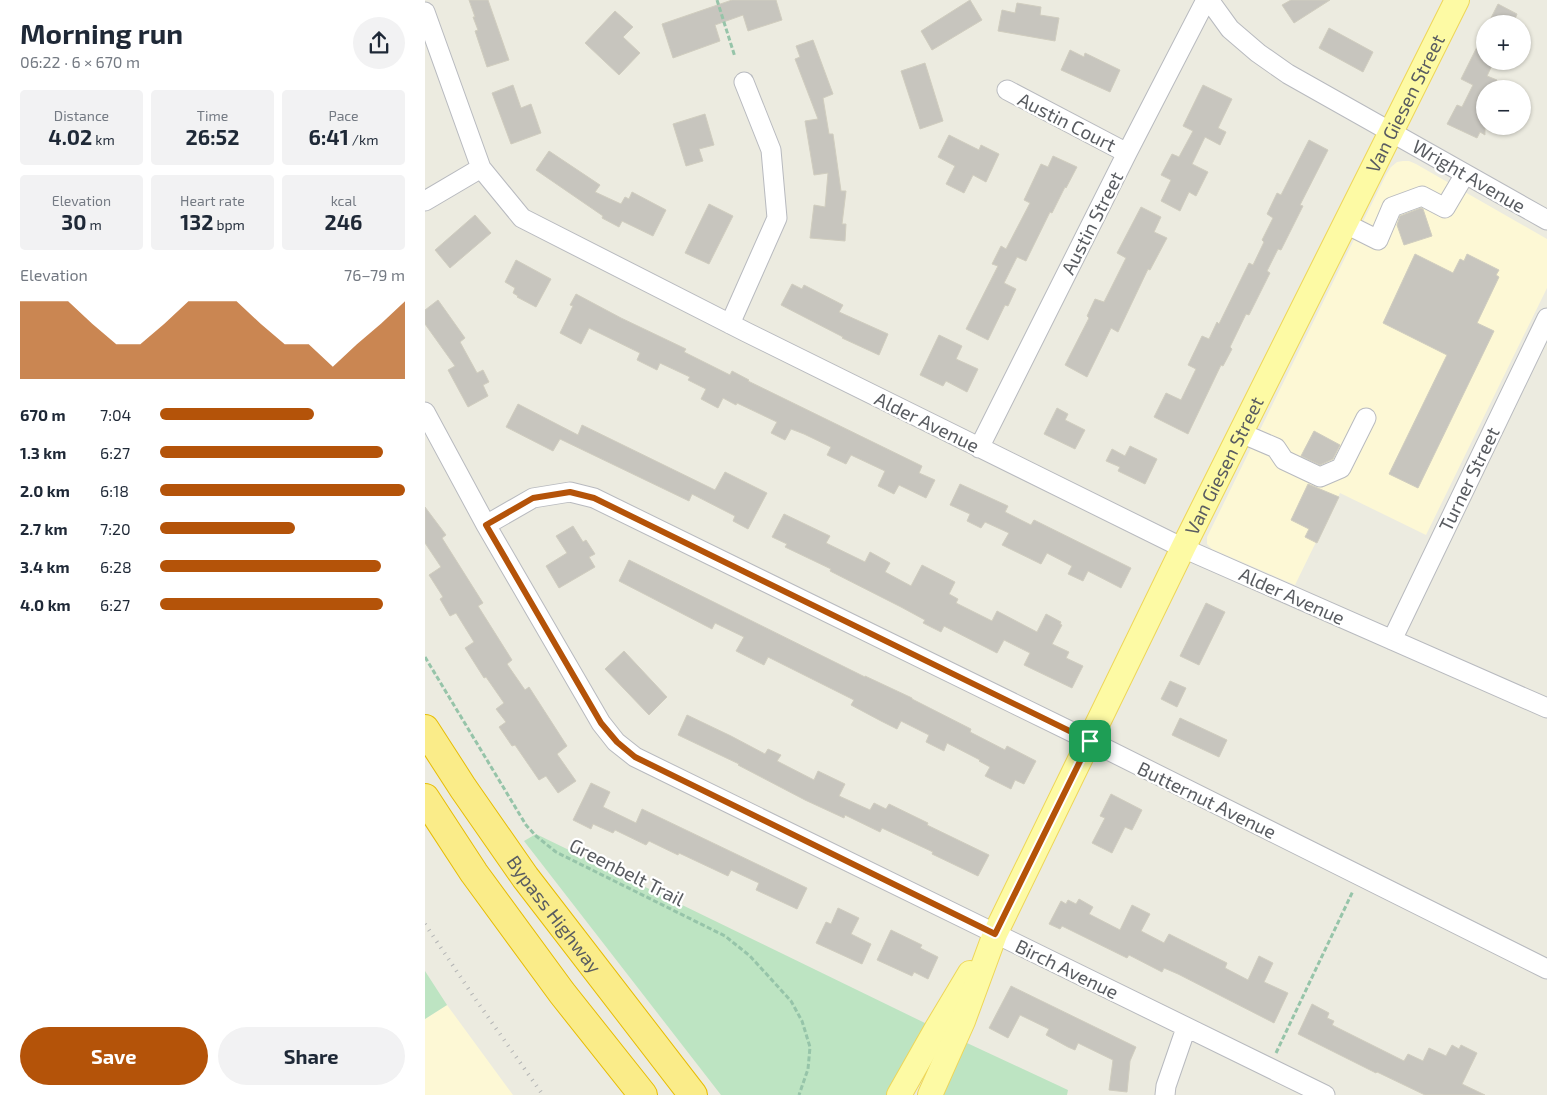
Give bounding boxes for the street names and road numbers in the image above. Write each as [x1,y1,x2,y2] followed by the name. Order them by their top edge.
[1361,30,1449,176] street label: Van Giesen Street
[1014,87,1120,156] street label: Austin Court
[1409,134,1530,217] street label: Wright Avenue
[1056,168,1127,278] street label: Austin Street
[871,386,983,457] street label: Alder Avenue
[1179,393,1268,539] street label: Van Giesen Street
[1433,423,1504,535] street label: Turner Street
[1236,562,1349,629] street label: Alder Avenue
[1134,756,1280,843] street label: Butternut Avenue
[566,833,689,911] street label: Greenbelt Trail
[502,851,607,977] street label: Bypass Highway
[1012,934,1122,1003] street label: Birch Avenue

